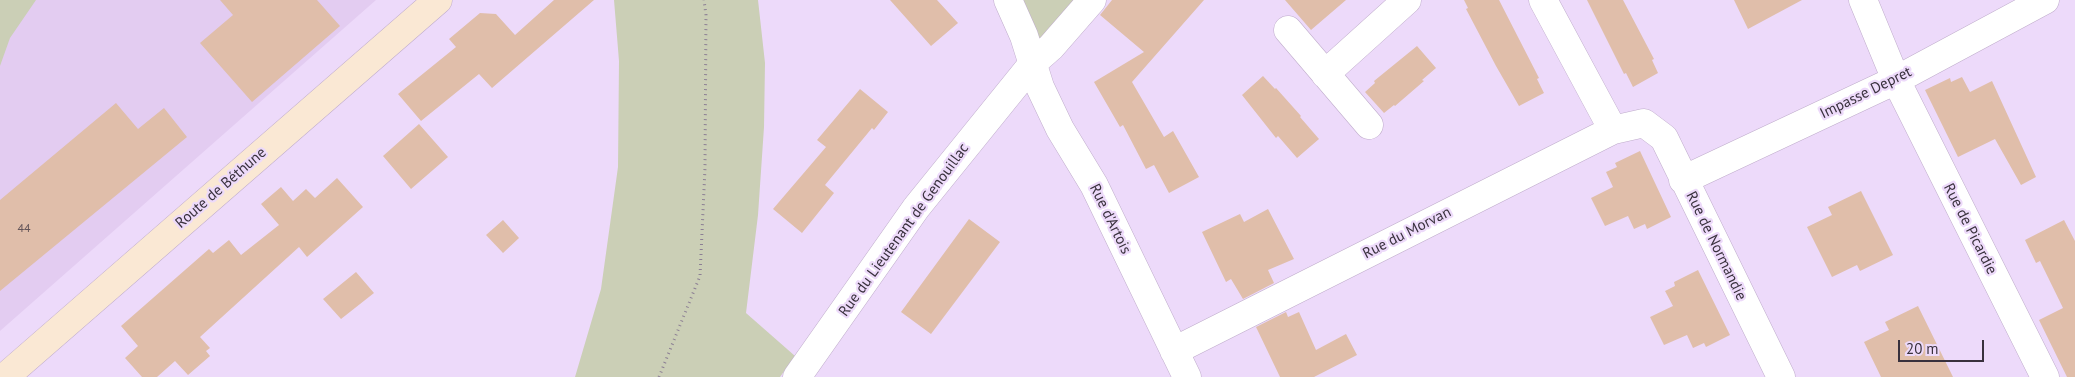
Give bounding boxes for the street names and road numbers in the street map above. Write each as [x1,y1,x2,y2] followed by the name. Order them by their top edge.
[1817,63,1915,123] street label: Impasse Depret
[835,140,973,320] street label: Rue du Lieutenant de Genouillac
[172,144,270,232] street label: Route de Béthune
[1085,181,1135,257] street label: Rue d'Artois
[1939,181,2001,277] street label: Rue de Picardie
[1682,189,1750,303] street label: Rue de Normandie
[1360,203,1454,263] street label: Rue du Morvan

